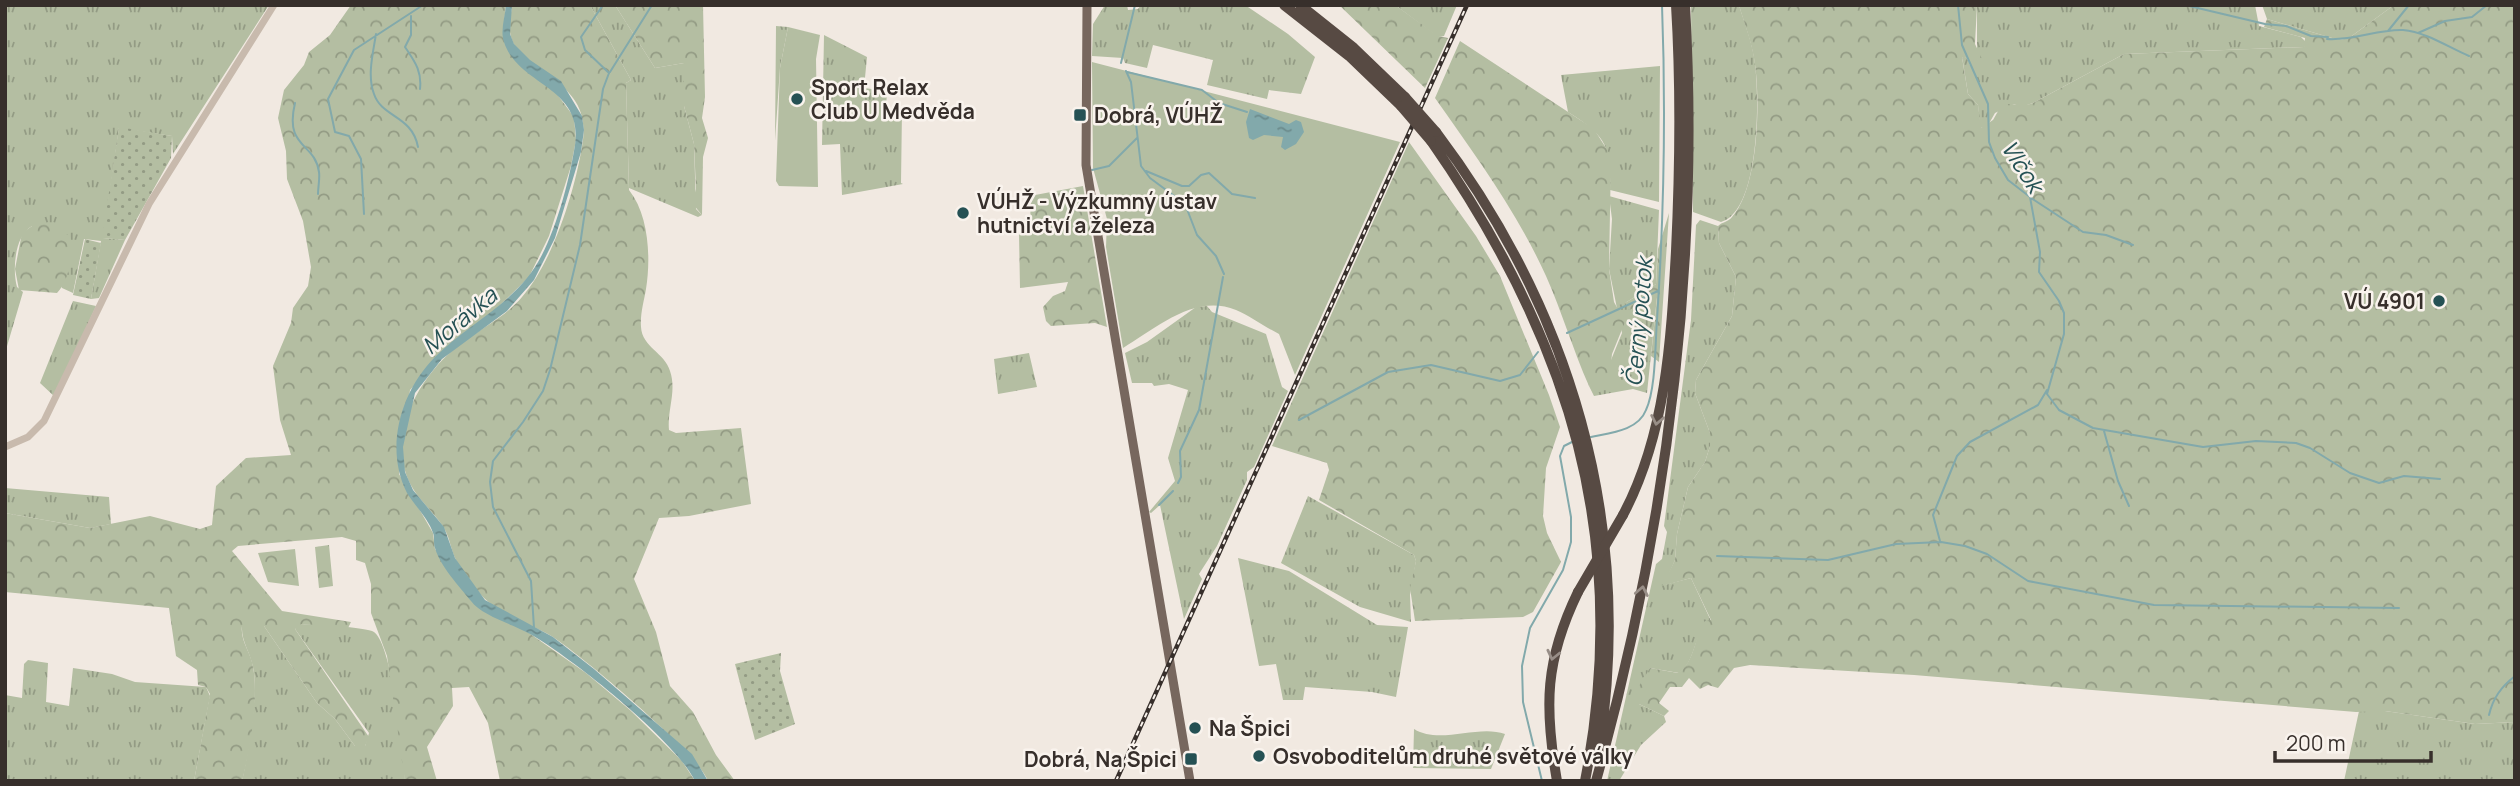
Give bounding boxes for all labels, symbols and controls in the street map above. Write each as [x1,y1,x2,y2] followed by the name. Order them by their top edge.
[811,73,975,125] place label: Sport Relax Club U Medvěda
[789,91,805,107] marker: Sport Relax Club U Medvěda
[1094,101,1223,129] place label: Dobrá, VÚHŽ
[1072,107,1088,123] marker: Dobrá, VÚHŽ
[1994,134,2054,201] water label: Vlčok
[977,187,1218,239] place label: VÚHŽ - Výzkumný ústav hutnictví a železa
[955,205,971,221] marker: VÚHŽ - Výzkumný ústav hutnictví a železa
[1616,253,1660,388] water label: Černý potok
[415,278,504,361] water label: Morávka
[2344,287,2425,315] place label: VÚ 4901
[2431,293,2447,309] marker: VÚ 4901
[1651,414,1666,426] one-way arrow
[1633,585,1648,597] one-way arrow
[1547,649,1561,661] one-way arrow
[1209,714,1291,742] place label: Na Špici
[1187,720,1203,736] marker: Na Špici
[2275,720,2431,764] scale bar
[2286,729,2346,757] text: 200 m
[1273,742,1633,770] place label: Osvoboditelům druhé světové války
[1024,745,1177,773] place label: Dobrá, Na Špici
[1251,748,1267,764] marker: Osvoboditelům druhé světové války
[1183,751,1199,767] marker: Dobrá, Na Špici

